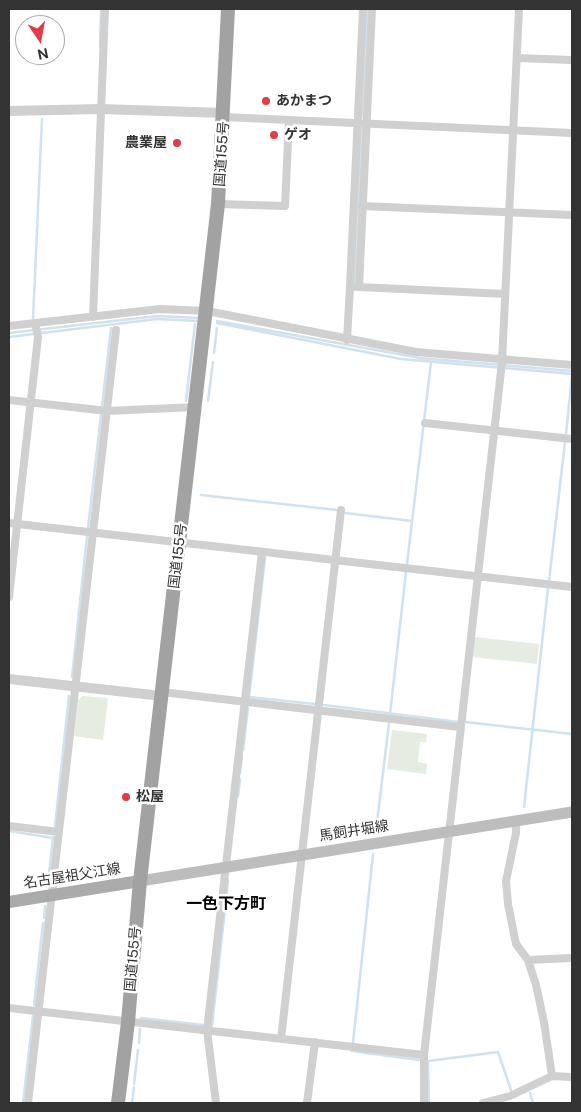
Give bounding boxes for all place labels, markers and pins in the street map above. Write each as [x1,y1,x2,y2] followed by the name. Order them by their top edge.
[276,93,332,109] place label: あかまつ
[260,95,272,107] marker: あかまつ
[284,127,312,143] place label: ゲオ
[268,129,280,141] marker: ゲオ
[125,135,167,151] place label: 農業屋
[171,137,183,149] marker: 農業屋
[136,789,164,805] place label: 松屋
[120,791,132,803] marker: 松屋

